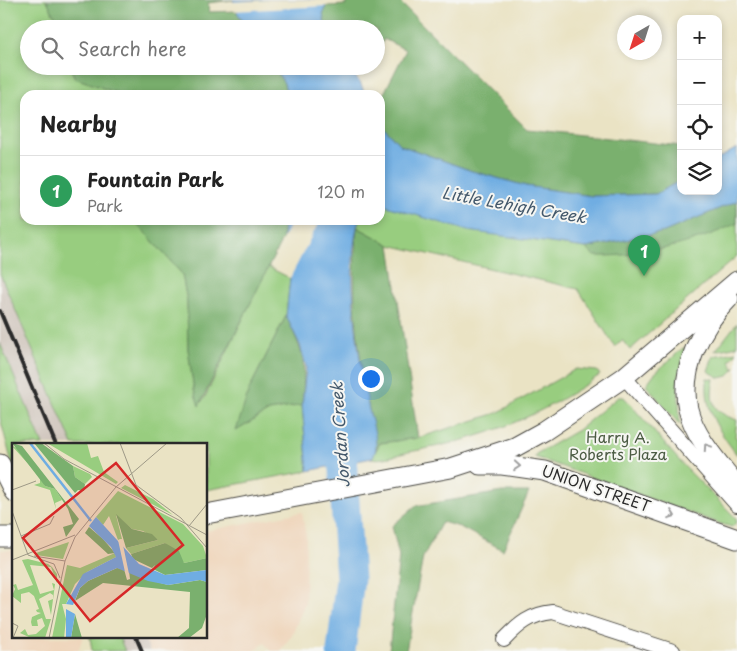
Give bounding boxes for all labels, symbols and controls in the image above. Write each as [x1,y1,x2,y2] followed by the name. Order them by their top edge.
[617,15,662,60] north arrow
[677,15,722,195] map controls
[677,15,722,60] button: +
[20,20,385,75] search box
[38,34,66,62] icon: search
[78,34,187,62] text: Search here
[677,60,722,105] button: −
[677,105,722,150] button: locate
[40,107,117,139] text: Nearby
[677,150,722,195] button: layers
[87,165,224,193] text: Fountain Park
[52,179,60,203] text: 1
[318,179,365,203] text: 120 m
[440,180,589,229] water label: Little Lehigh Creek
[87,193,123,217] text: Park
[628,235,660,276] pin: 1
[358,366,384,392] your location
[323,380,355,489] water label: Jordan Creek
[569,425,667,465] park label: Harry A. Roberts Plaza
[12,443,208,638] inset map
[704,443,714,452] one-way arrow
[539,458,655,517] street label: UNION STREET
[513,460,521,471] one-way arrow
[667,509,675,519] one-way arrow

